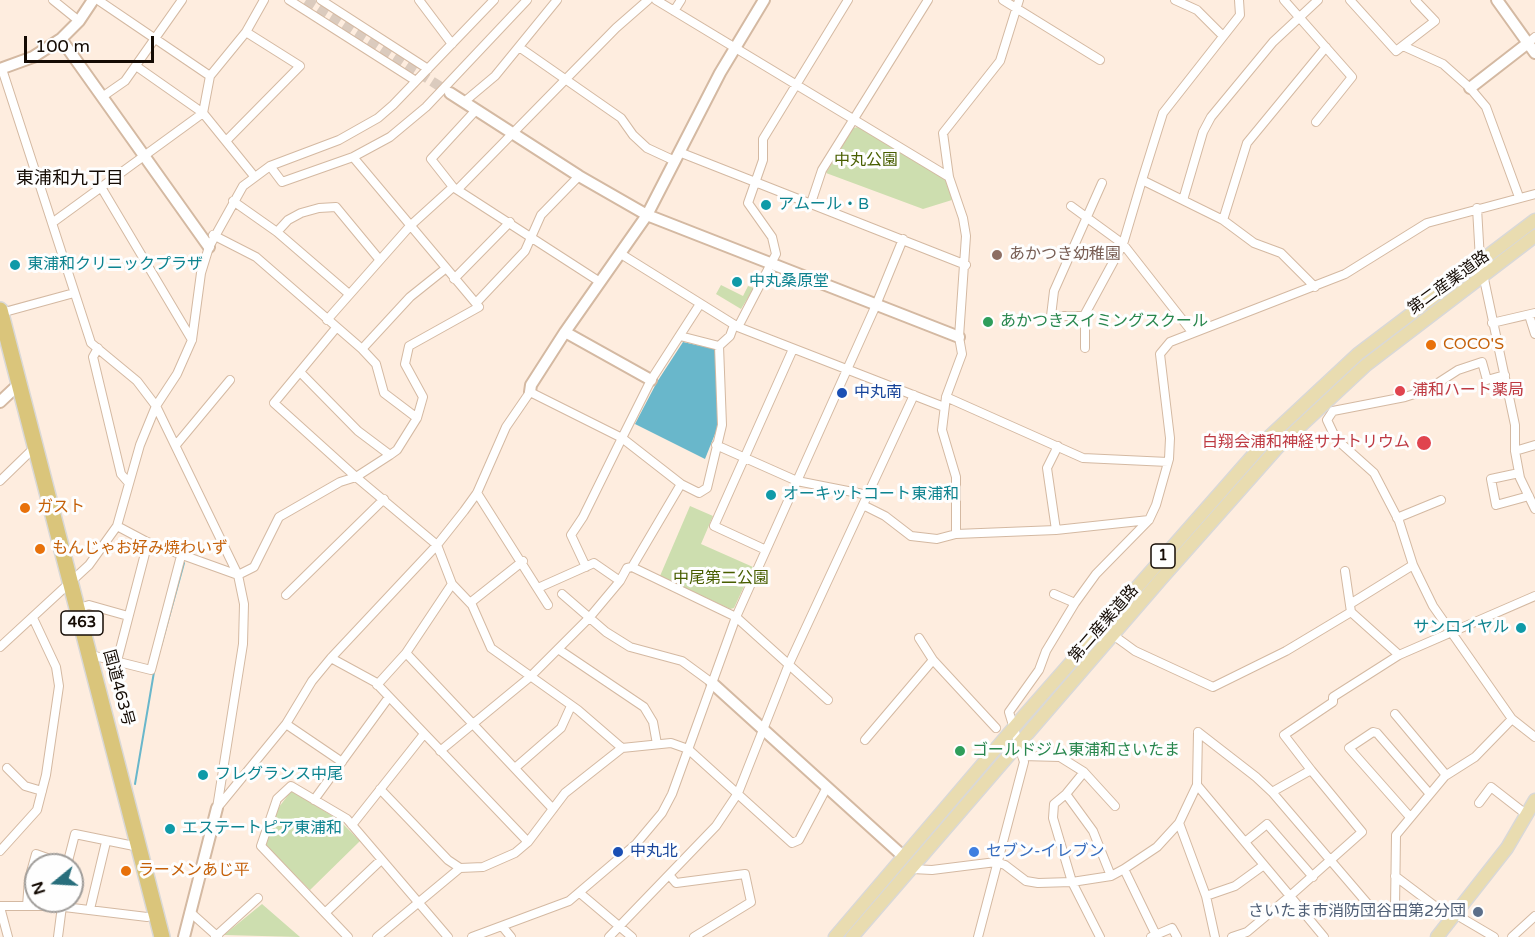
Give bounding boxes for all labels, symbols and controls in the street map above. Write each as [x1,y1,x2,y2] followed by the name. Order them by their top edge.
[27,24,158,62] scale bar
[35,35,90,57] text: 100 m
[834,151,898,171] park label: 中丸公園
[16,168,124,190] district label: 東浦和九丁目
[778,195,869,215] place label: アムール・B
[759,198,773,212] marker: アムール・B
[1009,245,1121,265] place label: あかつき幼稚園
[1405,247,1493,319] street label: 第二産業道路
[990,248,1004,262] marker: あかつき幼稚園
[27,255,203,275] place label: 東浦和クリニックプラザ
[8,258,22,272] marker: 東浦和クリニックプラザ
[749,272,829,292] place label: 中丸桑原堂
[730,275,744,289] marker: 中丸桑原堂
[1000,312,1208,332] place label: あかつきスイミングスクール
[981,315,995,329] marker: あかつきスイミングスクール
[1443,335,1504,355] place label: COCO'S
[1424,338,1438,352] marker: COCO'S
[1412,381,1524,401] place label: 浦和ハート薬局
[854,383,902,403] place label: 中丸南
[1393,384,1407,398] marker: 浦和ハート薬局
[835,386,849,400] marker: 中丸南
[1202,433,1410,453] place label: 白翔会浦和神経サナトリウム
[1415,434,1433,452] marker: 白翔会浦和神経サナトリウム
[783,485,959,505] place label: オーキットコート東浦和
[764,488,778,502] marker: オーキットコート東浦和
[37,498,85,518] place label: ガスト
[18,501,32,515] marker: ガスト
[52,539,228,559] place label: もんじゃお好み焼わいず
[33,542,47,556] marker: もんじゃお好み焼わいず
[1151,544,1175,568] road number: 1
[673,569,769,589] park label: 中尾第二公園
[1065,581,1143,667] street label: 第二産業道路
[61,611,103,635] road number: 463
[1413,618,1509,638] place label: サンロイヤル
[1514,621,1528,635] marker: サンロイヤル
[99,648,137,728] street label: 国道463号
[972,741,1180,761] place label: ゴールドジム東浦和さいたま
[953,744,967,758] marker: ゴールドジム東浦和さいたま
[215,765,343,785] place label: フレグランス中尾
[196,768,210,782] marker: フレグランス中尾
[182,819,342,839] place label: エステートピア東浦和
[163,822,177,836] marker: エステートピア東浦和
[630,842,678,862] place label: 中丸北
[986,842,1105,862] place label: セブン-イレブン
[611,845,625,859] marker: 中丸北
[967,845,981,859] marker: セブン-イレブン
[24,853,84,913] north arrow
[138,861,250,881] place label: ラーメンあじ平
[119,864,133,878] marker: ラーメンあじ平
[27,879,50,897] text: N
[1248,902,1466,922] place label: さいたま市消防団谷田第2分団
[1471,905,1485,919] marker: さいたま市消防団谷田第2分団

